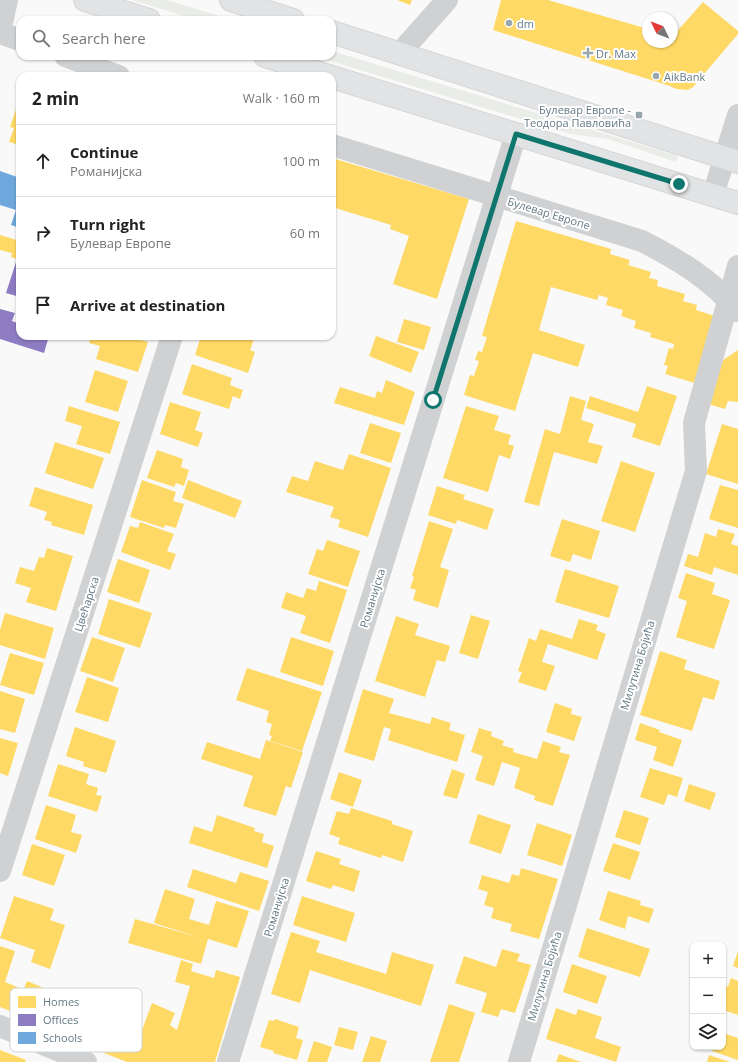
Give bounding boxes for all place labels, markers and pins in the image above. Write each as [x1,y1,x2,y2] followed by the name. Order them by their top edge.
[517,16,534,31] place label: dm
[504,18,514,28] marker: dm
[596,46,636,61] place label: Dr. Max
[583,48,593,58] marker: Dr. Max
[664,69,705,84] place label: AikBank
[651,71,661,81] marker: AikBank
[524,102,631,130] place label: Булевар Европе - Теодора Павловића
[634,110,644,120] marker: Булевар Европе - Теодора Павловића

